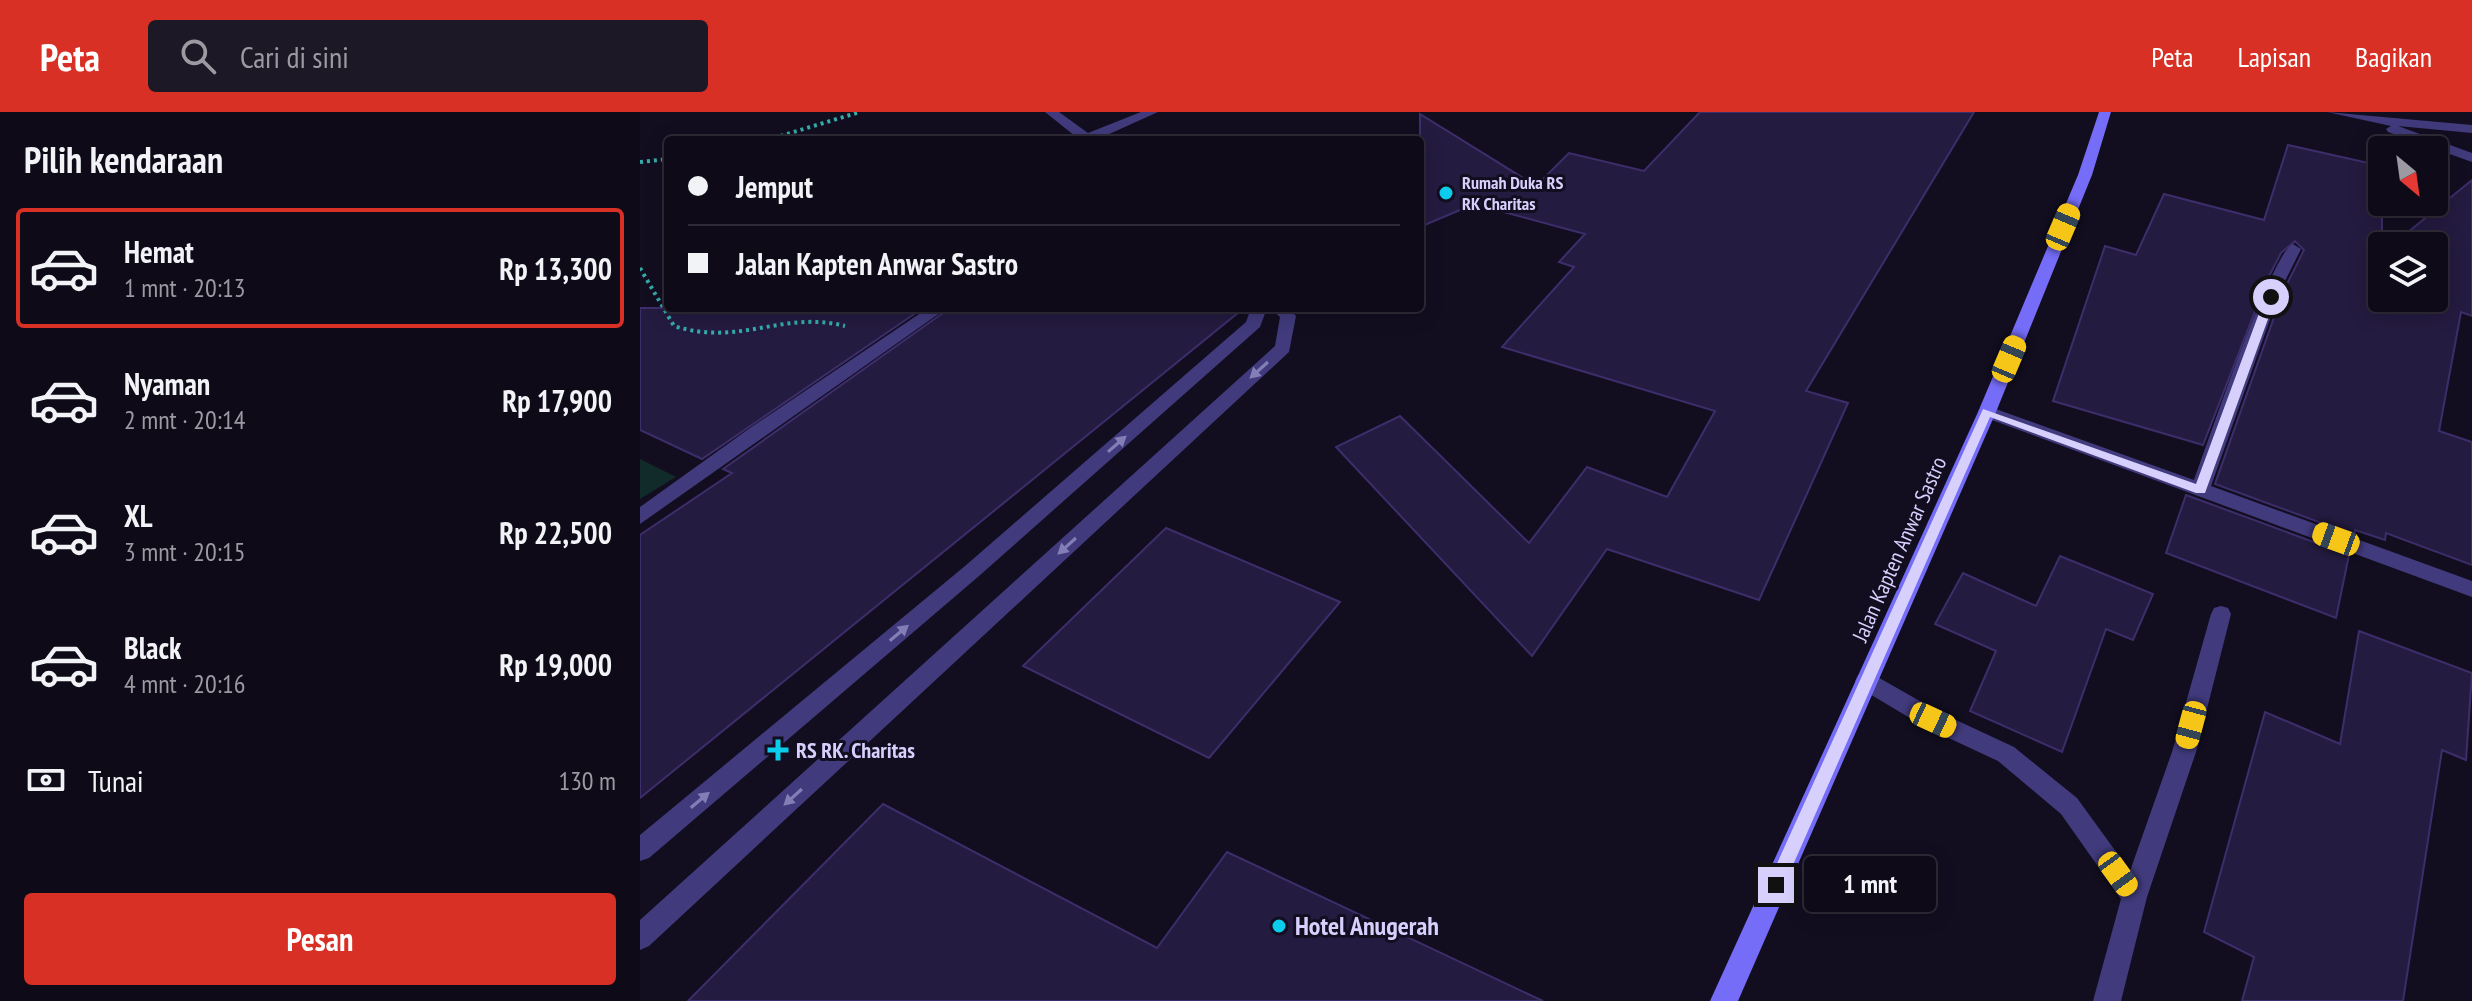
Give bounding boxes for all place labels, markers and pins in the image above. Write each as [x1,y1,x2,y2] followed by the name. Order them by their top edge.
[1462,171,1563,215] place label: Rumah Duka RS RK Charitas
[1437,184,1455,202] marker: Rumah Duka RS RK Charitas
[796,736,915,764] place label: RS RK. Charitas
[767,739,789,761] marker: RS RK. Charitas
[1295,909,1439,942] place label: Hotel Anugerah
[1270,917,1288,935] marker: Hotel Anugerah

